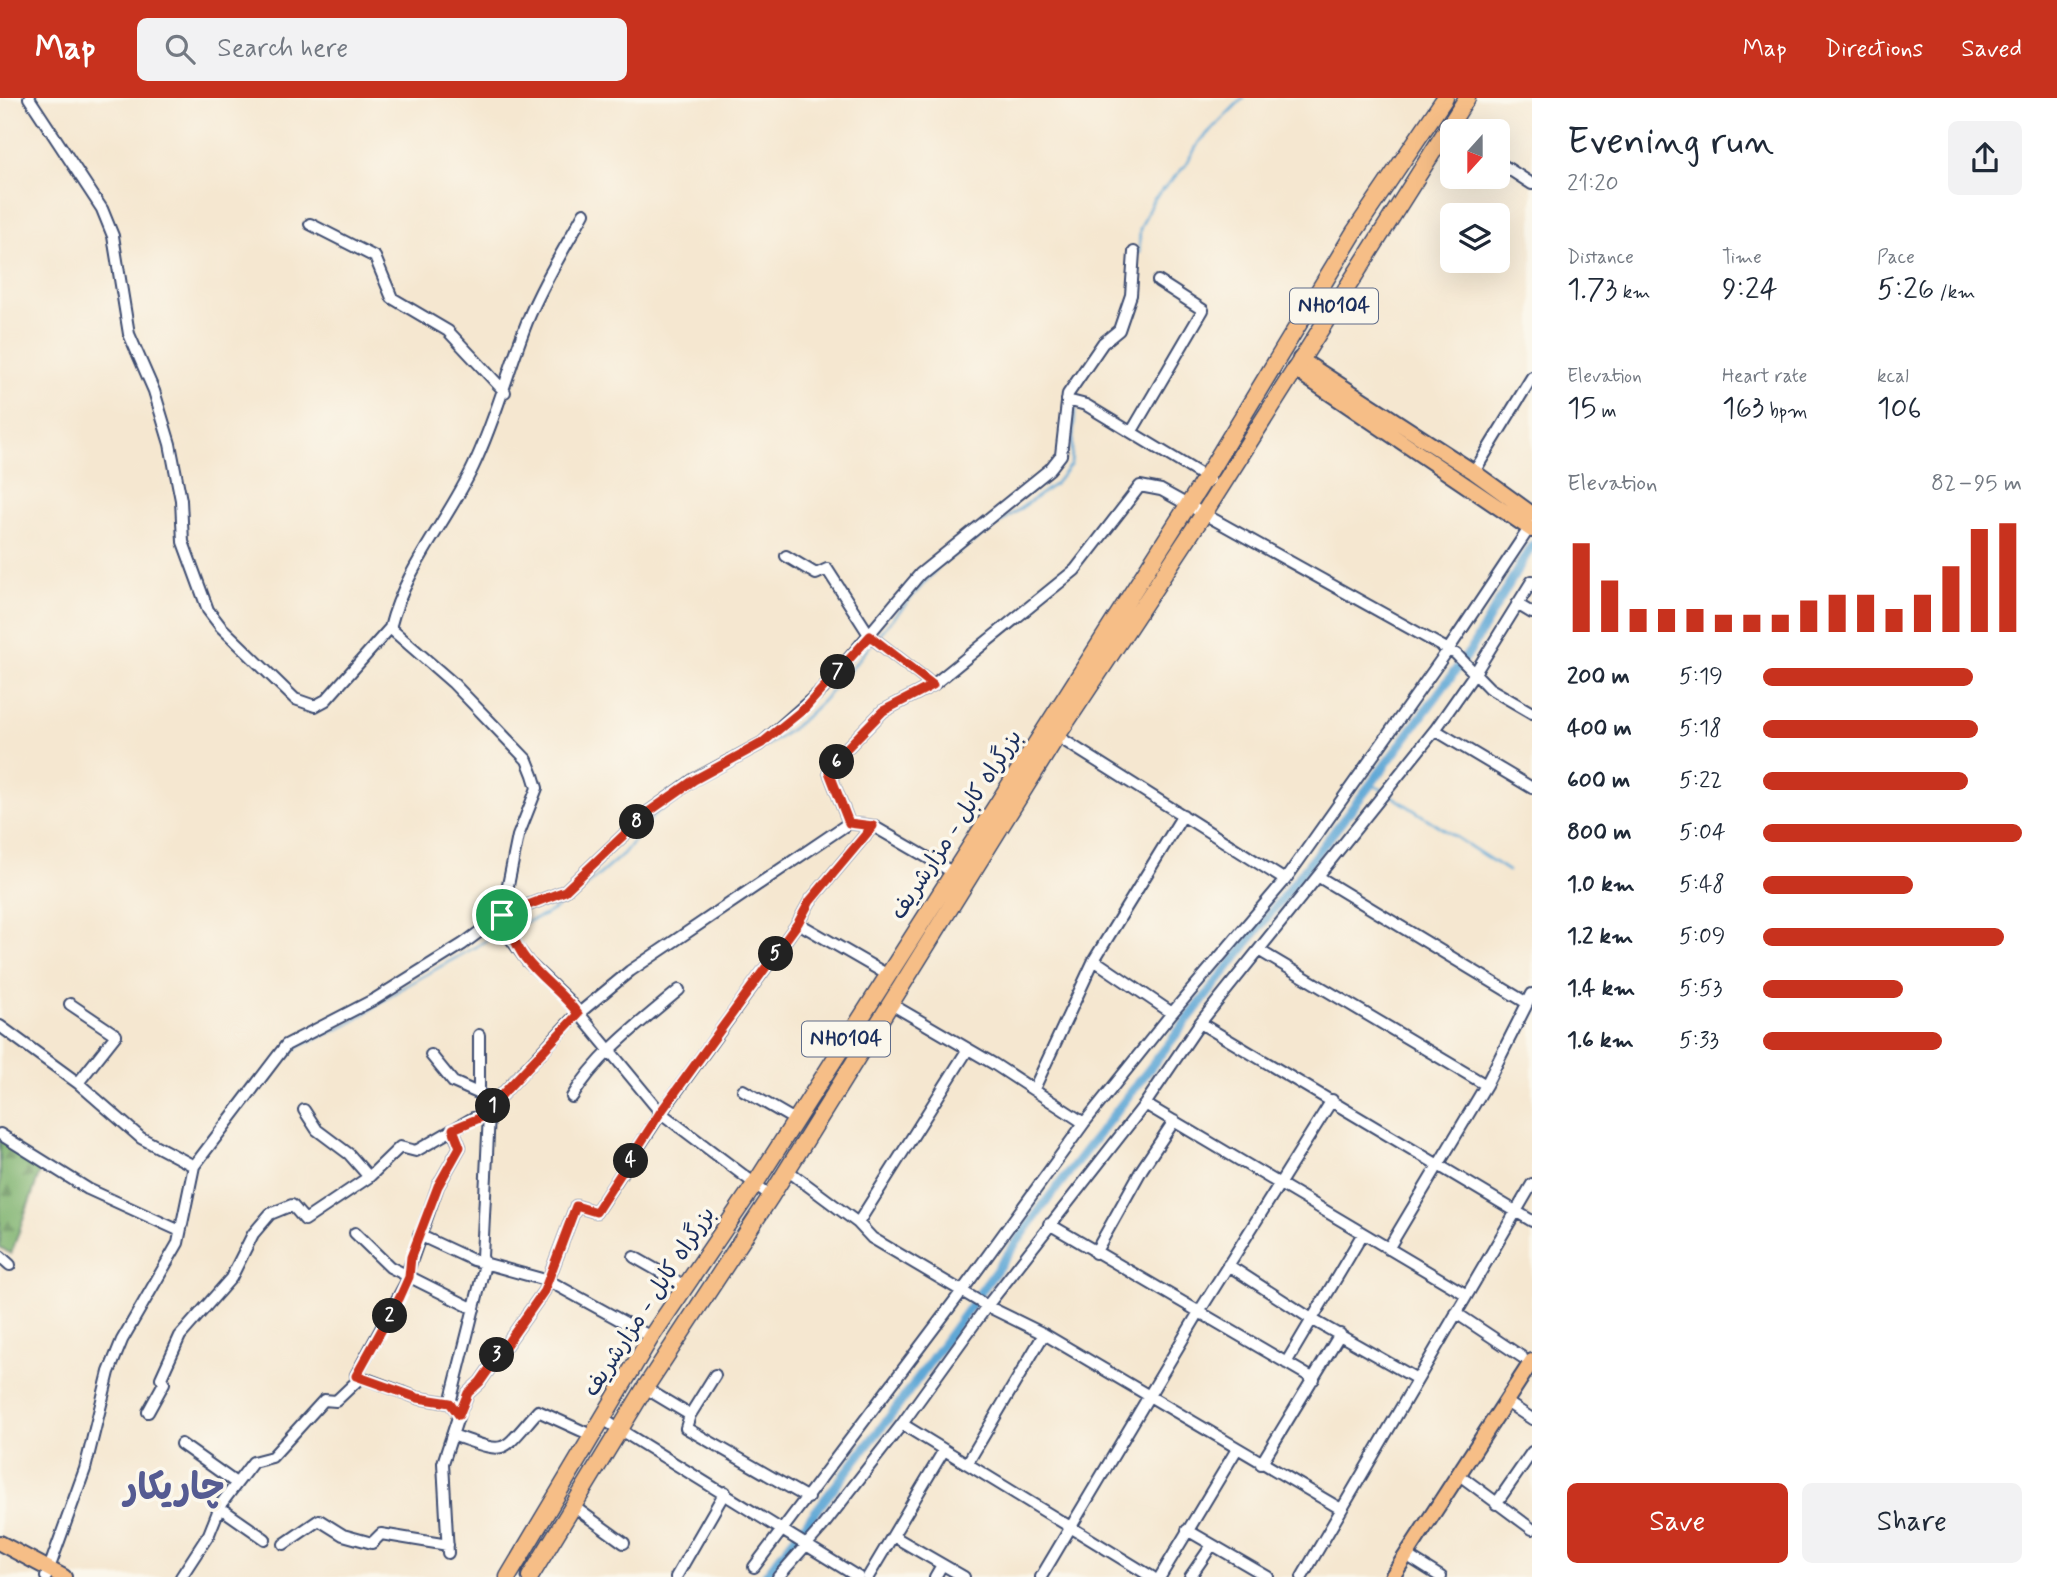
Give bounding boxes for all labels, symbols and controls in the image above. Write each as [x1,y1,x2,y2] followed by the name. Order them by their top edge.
[137,18,627,81] search box
[35,27,95,71] text: Map
[161,30,199,68] icon: search
[217,32,348,66] text: Search here
[1743,34,1787,65] text: Map
[1825,34,1923,65] text: Directions
[1961,34,2022,65] text: Saved
[1567,118,1774,167] text: Evening run
[1440,119,1510,189] north arrow
[1440,119,1510,273] map controls
[1948,121,2022,195] button: share
[1567,169,1619,199] text: 21:20
[1440,203,1510,273] button: layers
[1567,245,1634,270] text: Distance
[1722,245,1762,270] text: Time
[1877,245,1915,270] text: Pace
[1567,270,1618,309] text: 1.73
[1722,270,1778,309] text: 9:24
[1877,270,1934,309] text: 5:26
[1618,280,1650,305] text: km
[1934,280,1975,305] text: /km
[1290,288,1378,324] road number: NH0104
[1567,364,1642,389] text: Elevation
[1722,364,1807,389] text: Heart rate
[1877,364,1909,389] text: kcal
[1567,389,1596,428] text: 15
[1722,389,1764,428] text: 163
[1877,389,1922,428] text: 106
[1596,399,1617,424] text: m
[1764,399,1808,424] text: bpm
[1567,469,1658,499] text: Elevation
[1931,469,2022,499] text: 82–95 m
[820,654,856,690] pin: 7
[832,659,843,684] text: 7
[1567,662,1630,692] text: 200 m
[1679,662,1723,692] text: 5:19
[1567,714,1632,744] text: 400 m
[1679,714,1722,744] text: 5:18
[884,724,1030,926] street label: بزرگراه کابل - مزارشریف
[820,744,854,780] pin: 6
[832,749,841,774] text: 6
[1567,766,1630,796] text: 600 m
[1679,766,1722,796] text: 5:22
[620,804,654,840] pin: 8
[631,809,642,834] text: 8
[1567,818,1631,848] text: 800 m
[1679,818,1726,848] text: 5:04
[1567,870,1635,900] text: 1.0 km
[1679,870,1725,900] text: 5:48
[472,885,532,945] pin
[483,896,521,934] icon: arrive
[1567,922,1633,952] text: 1.2 km
[1679,922,1726,952] text: 5:09
[758,936,794,972] pin: 5
[770,941,781,966] text: 5
[1567,974,1635,1004] text: 1.4 km
[1679,974,1722,1004] text: 5:53
[802,1021,890,1056] road number: NH0104
[1567,1026,1634,1056] text: 1.6 km
[1679,1026,1719,1056] text: 5:33
[476,1088,510,1124] pin: 1
[488,1093,497,1118] text: 1
[614,1144,648,1178] pin: 4
[625,1148,636,1173] text: 4
[577,1201,723,1403] street label: بزرگراه کابل - مزارشریف
[372,1298,408,1334] pin: 2
[385,1303,394,1328] text: 2
[480,1338,514,1372] pin: 3
[492,1342,501,1367] text: 3
[121,1465,225,1513] district label: چاریکار
[1567,1483,1788,1563] button: Save
[1802,1483,2022,1563] button: Share

